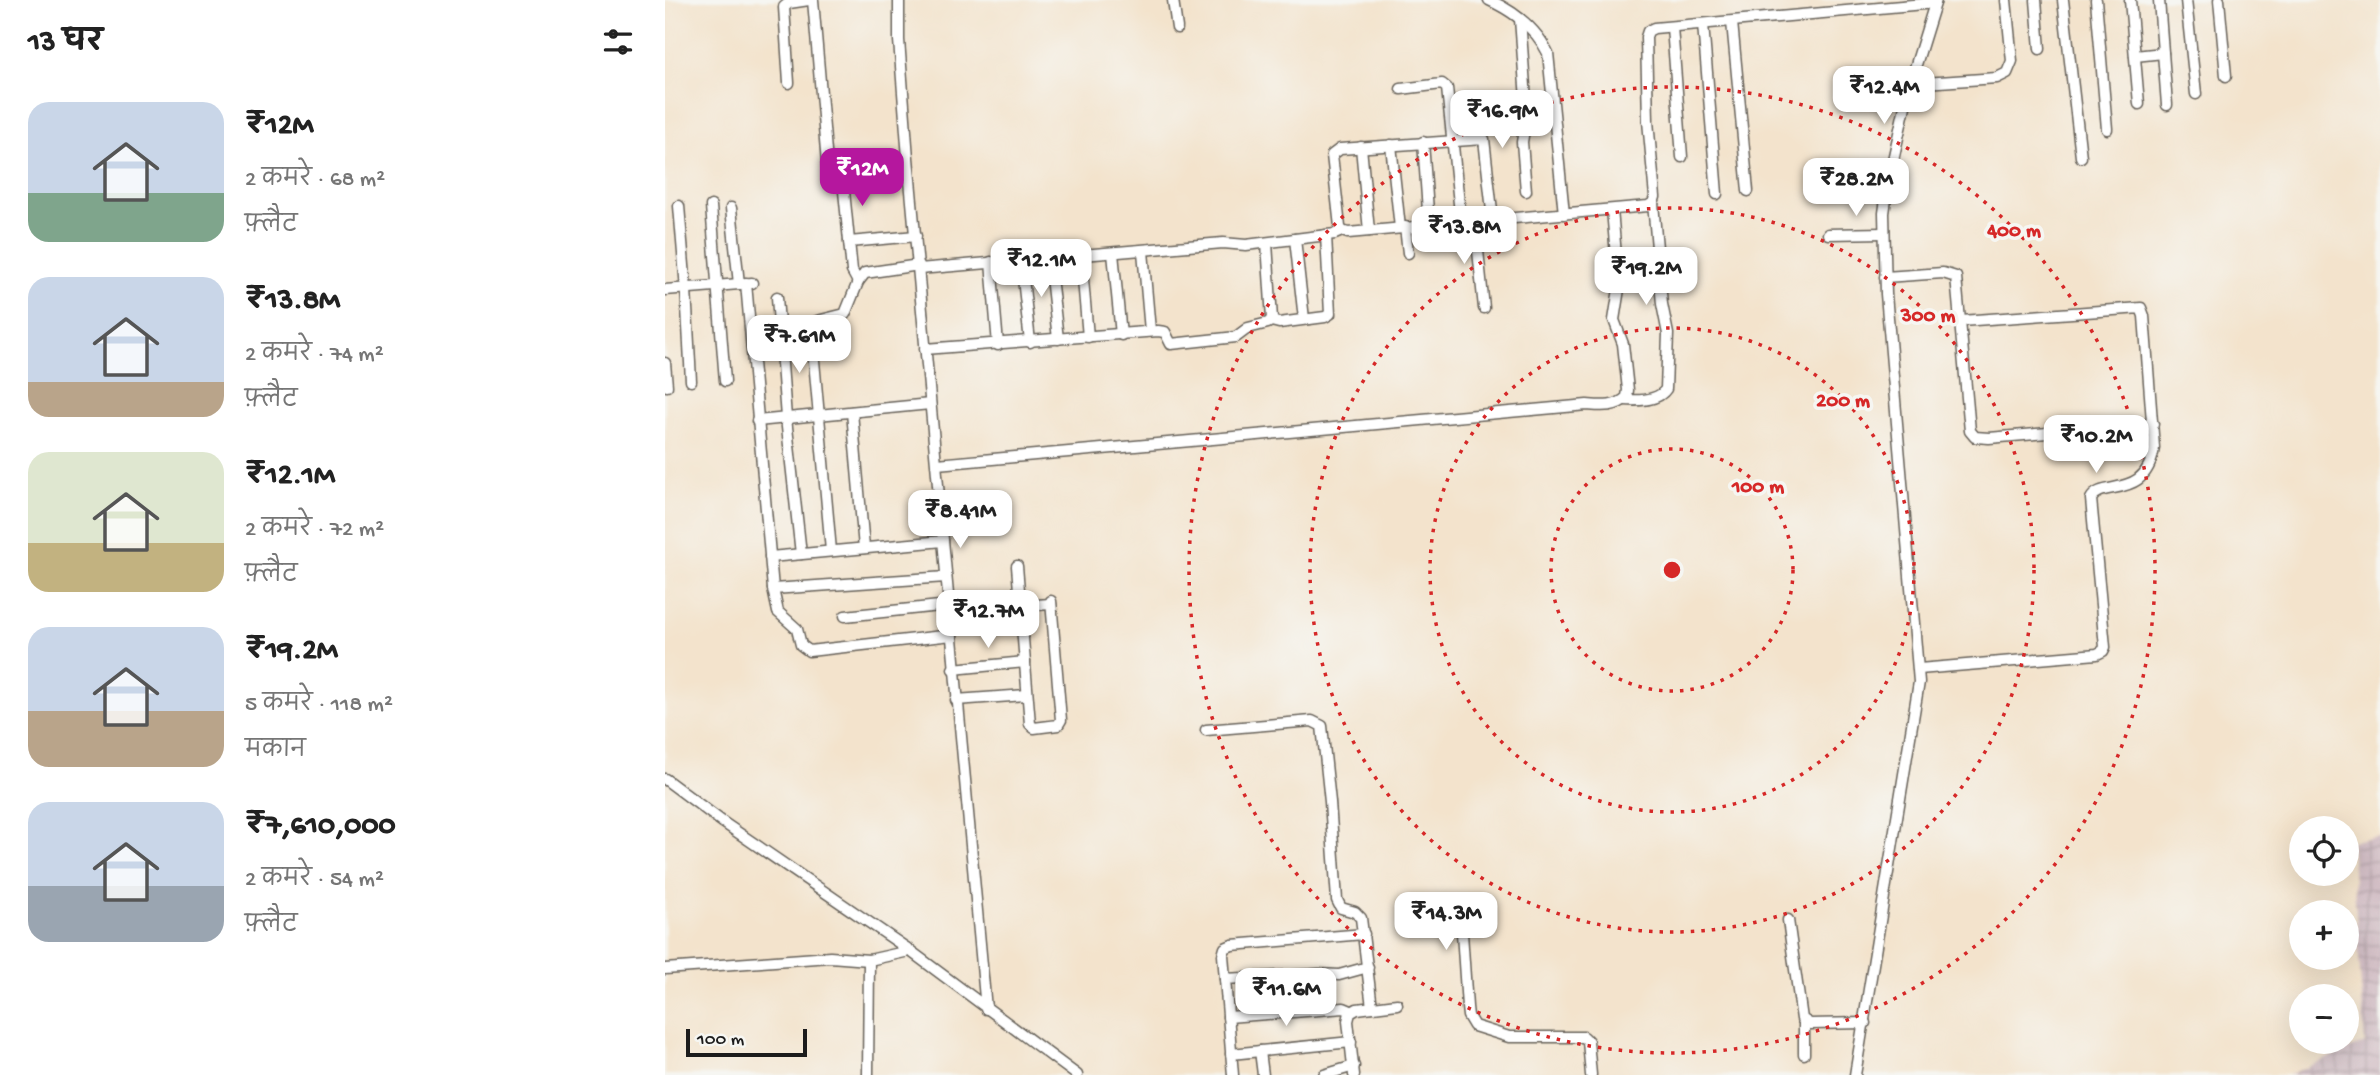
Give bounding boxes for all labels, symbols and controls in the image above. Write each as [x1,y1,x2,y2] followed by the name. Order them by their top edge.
[599,23,637,61] icon: filters
[28,27,103,62] text: 13 घर
[1827,66,1941,126] pin: ₹12.4M
[1849,75,1919,102] text: ₹12.4M
[1445,90,1559,150] pin: ₹16.9M
[1466,99,1538,126] text: ₹16.9M
[245,110,313,145] text: ₹12M
[84,130,168,214] icon: home
[821,148,903,208] pin: ₹12M
[836,157,888,184] text: ₹12M
[1799,158,1913,218] pin: ₹28.2M
[245,167,385,194] text: 2 कमरे · 68 m²
[1819,167,1893,194] text: ₹28.2M
[1407,206,1521,266] pin: ₹13.8M
[245,213,297,240] text: फ़्लैट
[1428,215,1500,242] text: ₹13.8M
[1986,220,2041,245] text: 400 m
[984,240,1098,299] pin: ₹12.1M
[1589,247,1703,307] pin: ₹19.2M
[1007,248,1075,275] text: ₹12.1M
[1610,256,1682,283] text: ₹19.2M
[245,285,340,320] text: ₹13.8M
[84,305,168,389] icon: home
[1900,305,1955,330] text: 300 m
[742,316,856,375] pin: ₹7.61M
[763,324,835,351] text: ₹7.61M
[245,342,384,369] text: 2 कमरे · 74 m²
[245,388,297,415] text: फ़्लैट
[1816,390,1870,415] text: 200 m
[2039,416,2153,475] pin: ₹10.2M
[2060,424,2132,451] text: ₹10.2M
[245,460,335,495] text: ₹12.1M
[1731,476,1784,501] text: 100 m
[84,480,168,564] icon: home
[903,490,1017,550] pin: ₹8.41M
[924,499,996,526] text: ₹8.41M
[245,517,384,544] text: 2 कमरे · 72 m²
[1660,558,1684,582] centre of rings
[245,563,297,590] text: फ़्लैट
[931,590,1045,650] pin: ₹12.7M
[952,599,1024,626] text: ₹12.7M
[245,635,338,670] text: ₹19.2M
[84,655,168,739] icon: home
[245,692,393,719] text: 5 कमरे · 118 m²
[245,738,306,765] text: मकान
[245,810,395,845] text: ₹7,610,000
[2289,816,2359,1054] map controls
[2289,816,2359,886] button: locate
[84,830,168,914] icon: home
[245,867,384,894] text: 2 कमरे · 54 m²
[1389,892,1503,952] pin: ₹14.3M
[2289,900,2359,970] button: +
[1410,901,1482,928] text: ₹14.3M
[245,913,297,940] text: फ़्लैट
[1229,968,1343,1028] pin: ₹11.6M
[1251,977,1321,1004] text: ₹11.6M
[2289,984,2359,1054] button: −
[686,1026,807,1058] scale bar
[697,1029,744,1052] text: 100 m

